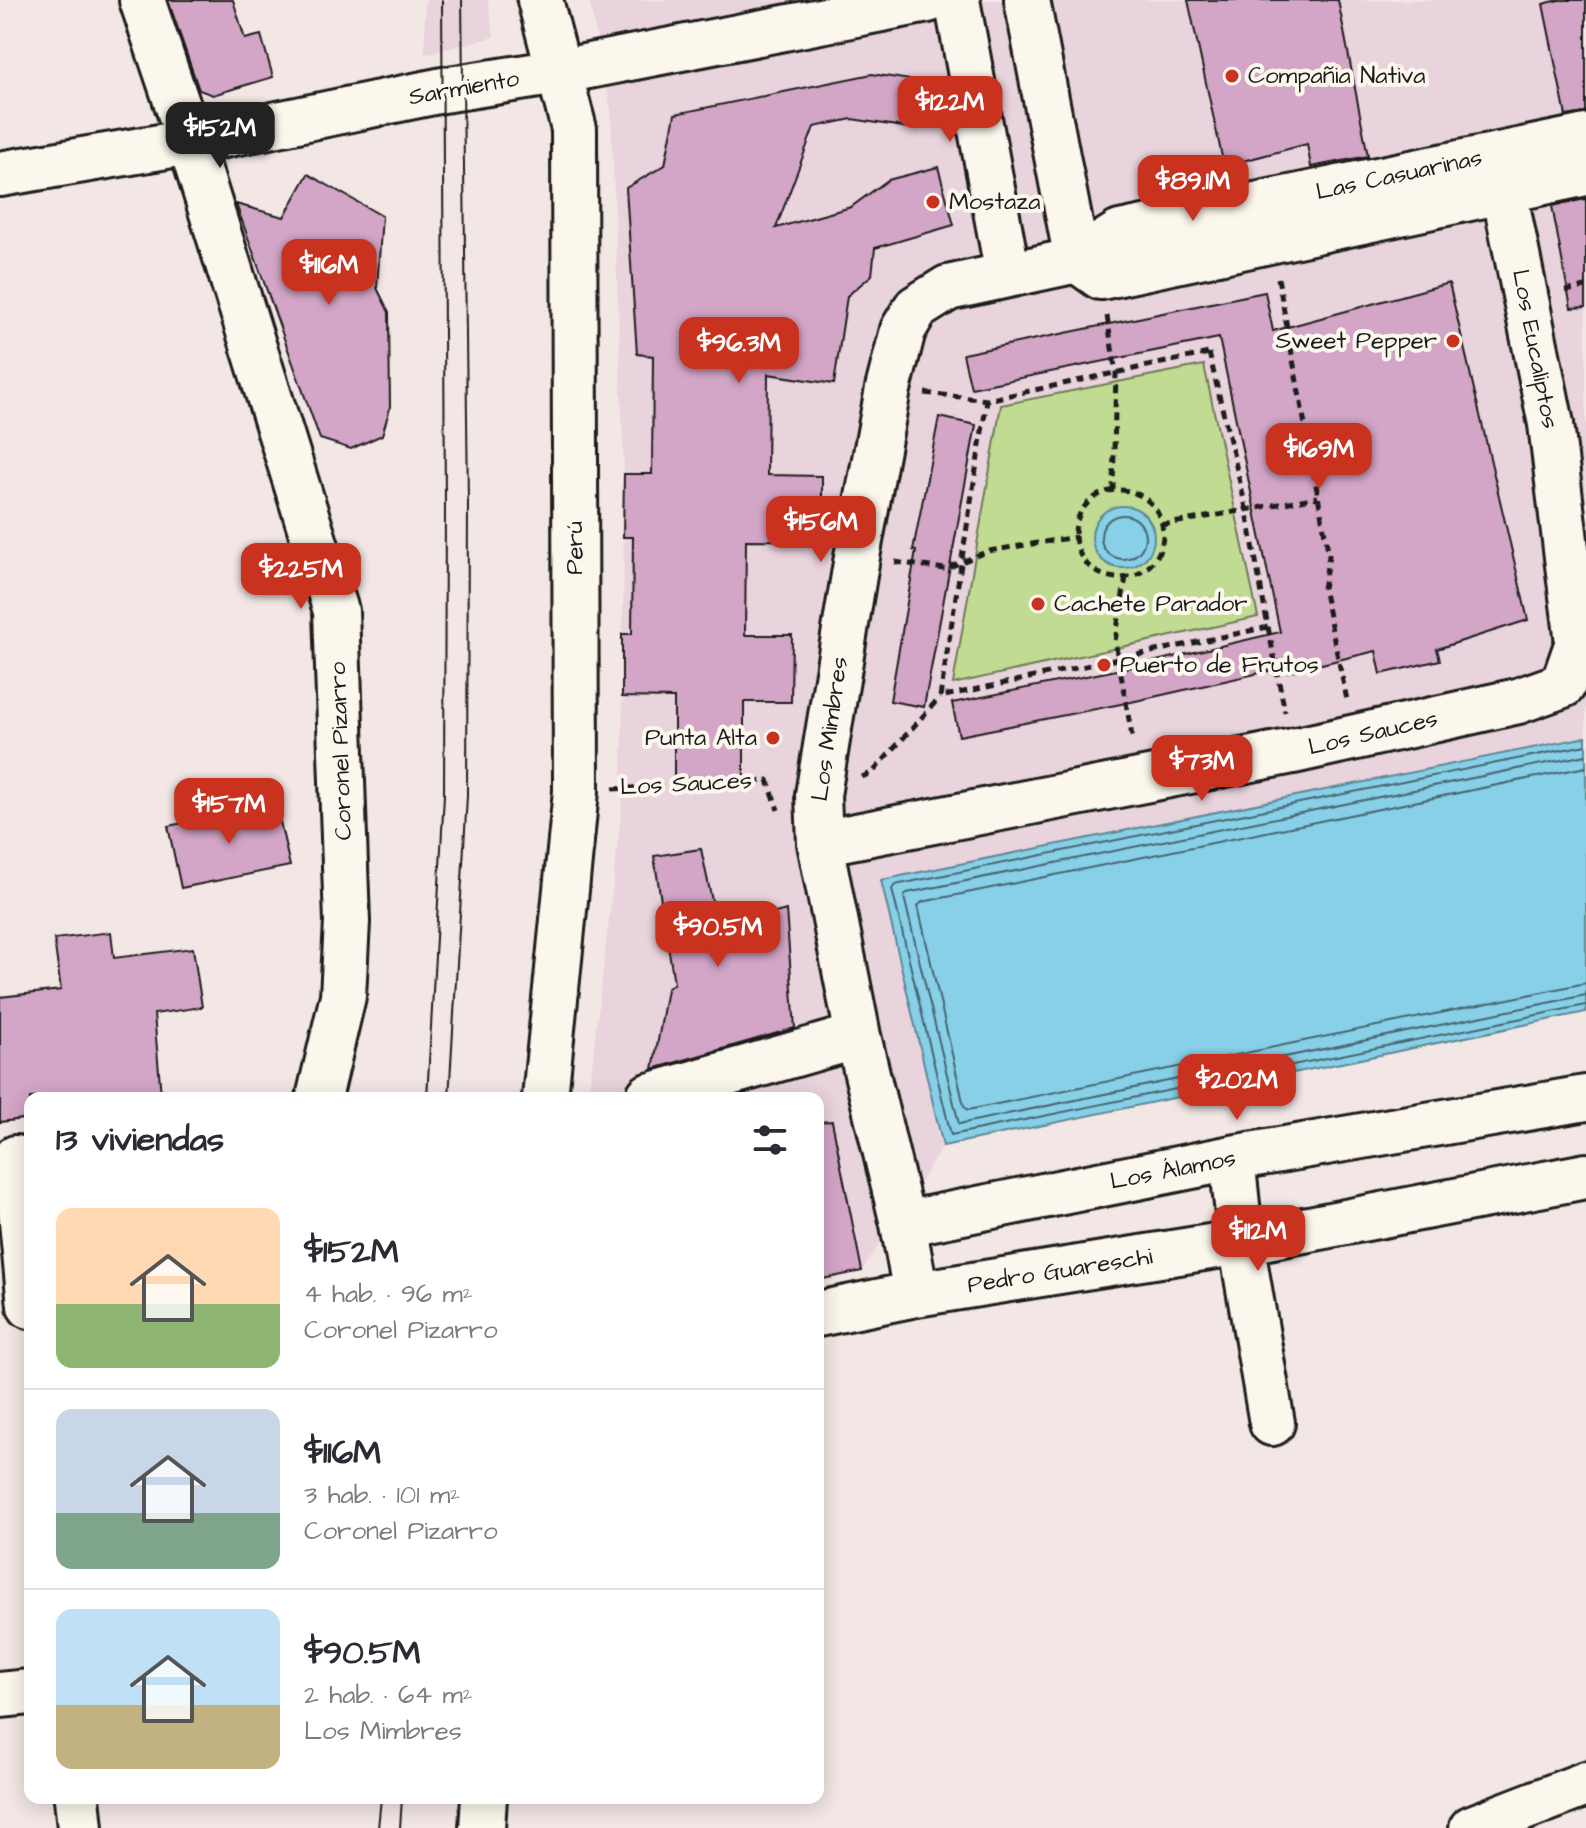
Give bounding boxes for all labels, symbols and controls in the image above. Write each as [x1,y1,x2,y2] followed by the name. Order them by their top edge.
[1248,59,1425,93] place label: Compañia Nativa
[406,62,522,114] street label: Sarmiento
[1223,67,1241,85] marker: Compañia Nativa
[894,76,1006,144] pin: $122M
[915,84,985,120] text: $122M
[164,102,276,170] pin: $152M
[184,110,256,146] text: $152M
[1313,141,1485,209] street label: Las Casuarinas
[1128,155,1258,223] pin: $89.1M
[1156,163,1230,199] text: $89.1M
[949,185,1040,219] place label: Mostaza
[924,193,942,211] marker: Mostaza
[273,239,385,307] pin: $116M
[300,247,358,283] text: $116M
[1503,266,1567,432] street label: Los Eucaliptos
[674,317,804,385] pin: $96.3M
[1276,324,1437,358] place label: Sweet Pepper
[697,325,781,361] text: $96.3M
[1444,332,1462,350] marker: Sweet Pepper
[1263,423,1375,491] pin: $169M
[1284,431,1354,467] text: $169M
[765,496,877,564] pin: $156M
[784,504,858,540] text: $156M
[558,521,592,575] street label: Perú
[245,543,357,611] pin: $225M
[259,551,343,587] text: $225M
[1054,587,1248,621] place label: Cachete Parador
[1029,595,1047,613] marker: Cachete Parador
[1120,648,1319,682] place label: Puerto de Frutos
[803,654,857,804] street label: Los Mimbres
[1095,656,1113,674] marker: Puerto de Frutos
[321,661,361,841] street label: Coronel Pizarro
[1305,702,1441,764] street label: Los Sauces
[645,721,757,755] place label: Punta Alta
[764,729,782,747] marker: Punta Alta
[1155,735,1249,803] pin: $73M
[1169,743,1235,779] text: $73M
[619,764,753,804] street label: Los Sauces
[173,778,285,846] pin: $157M
[192,786,266,822] text: $157M
[653,901,783,969] pin: $90.5M
[673,909,763,945] text: $90.5M
[1181,1054,1293,1122] pin: $202M
[1196,1062,1278,1098] text: $202M
[56,1116,224,1164] text: 13 viviendas
[748,1118,792,1162] icon: filters
[1107,1141,1239,1199] street label: Los Álamos
[1202,1205,1314,1273] pin: $112M
[1229,1213,1287,1249] text: $112M
[304,1228,399,1276] text: $152M
[120,1240,216,1336] icon: home
[965,1240,1155,1302] street label: Pedro Guareschi
[304,1276,472,1312] text: 4 hab. · 96 m²
[304,1312,498,1348] text: Coronel Pizarro
[304,1429,381,1477] text: $116M
[120,1441,216,1537] icon: home
[304,1477,460,1513] text: 3 hab. · 101 m²
[304,1513,498,1549] text: Coronel Pizarro
[304,1629,421,1677] text: $90.5M
[120,1641,216,1737] icon: home
[304,1677,473,1713] text: 2 hab. · 64 m²
[304,1713,462,1749] text: Los Mimbres

